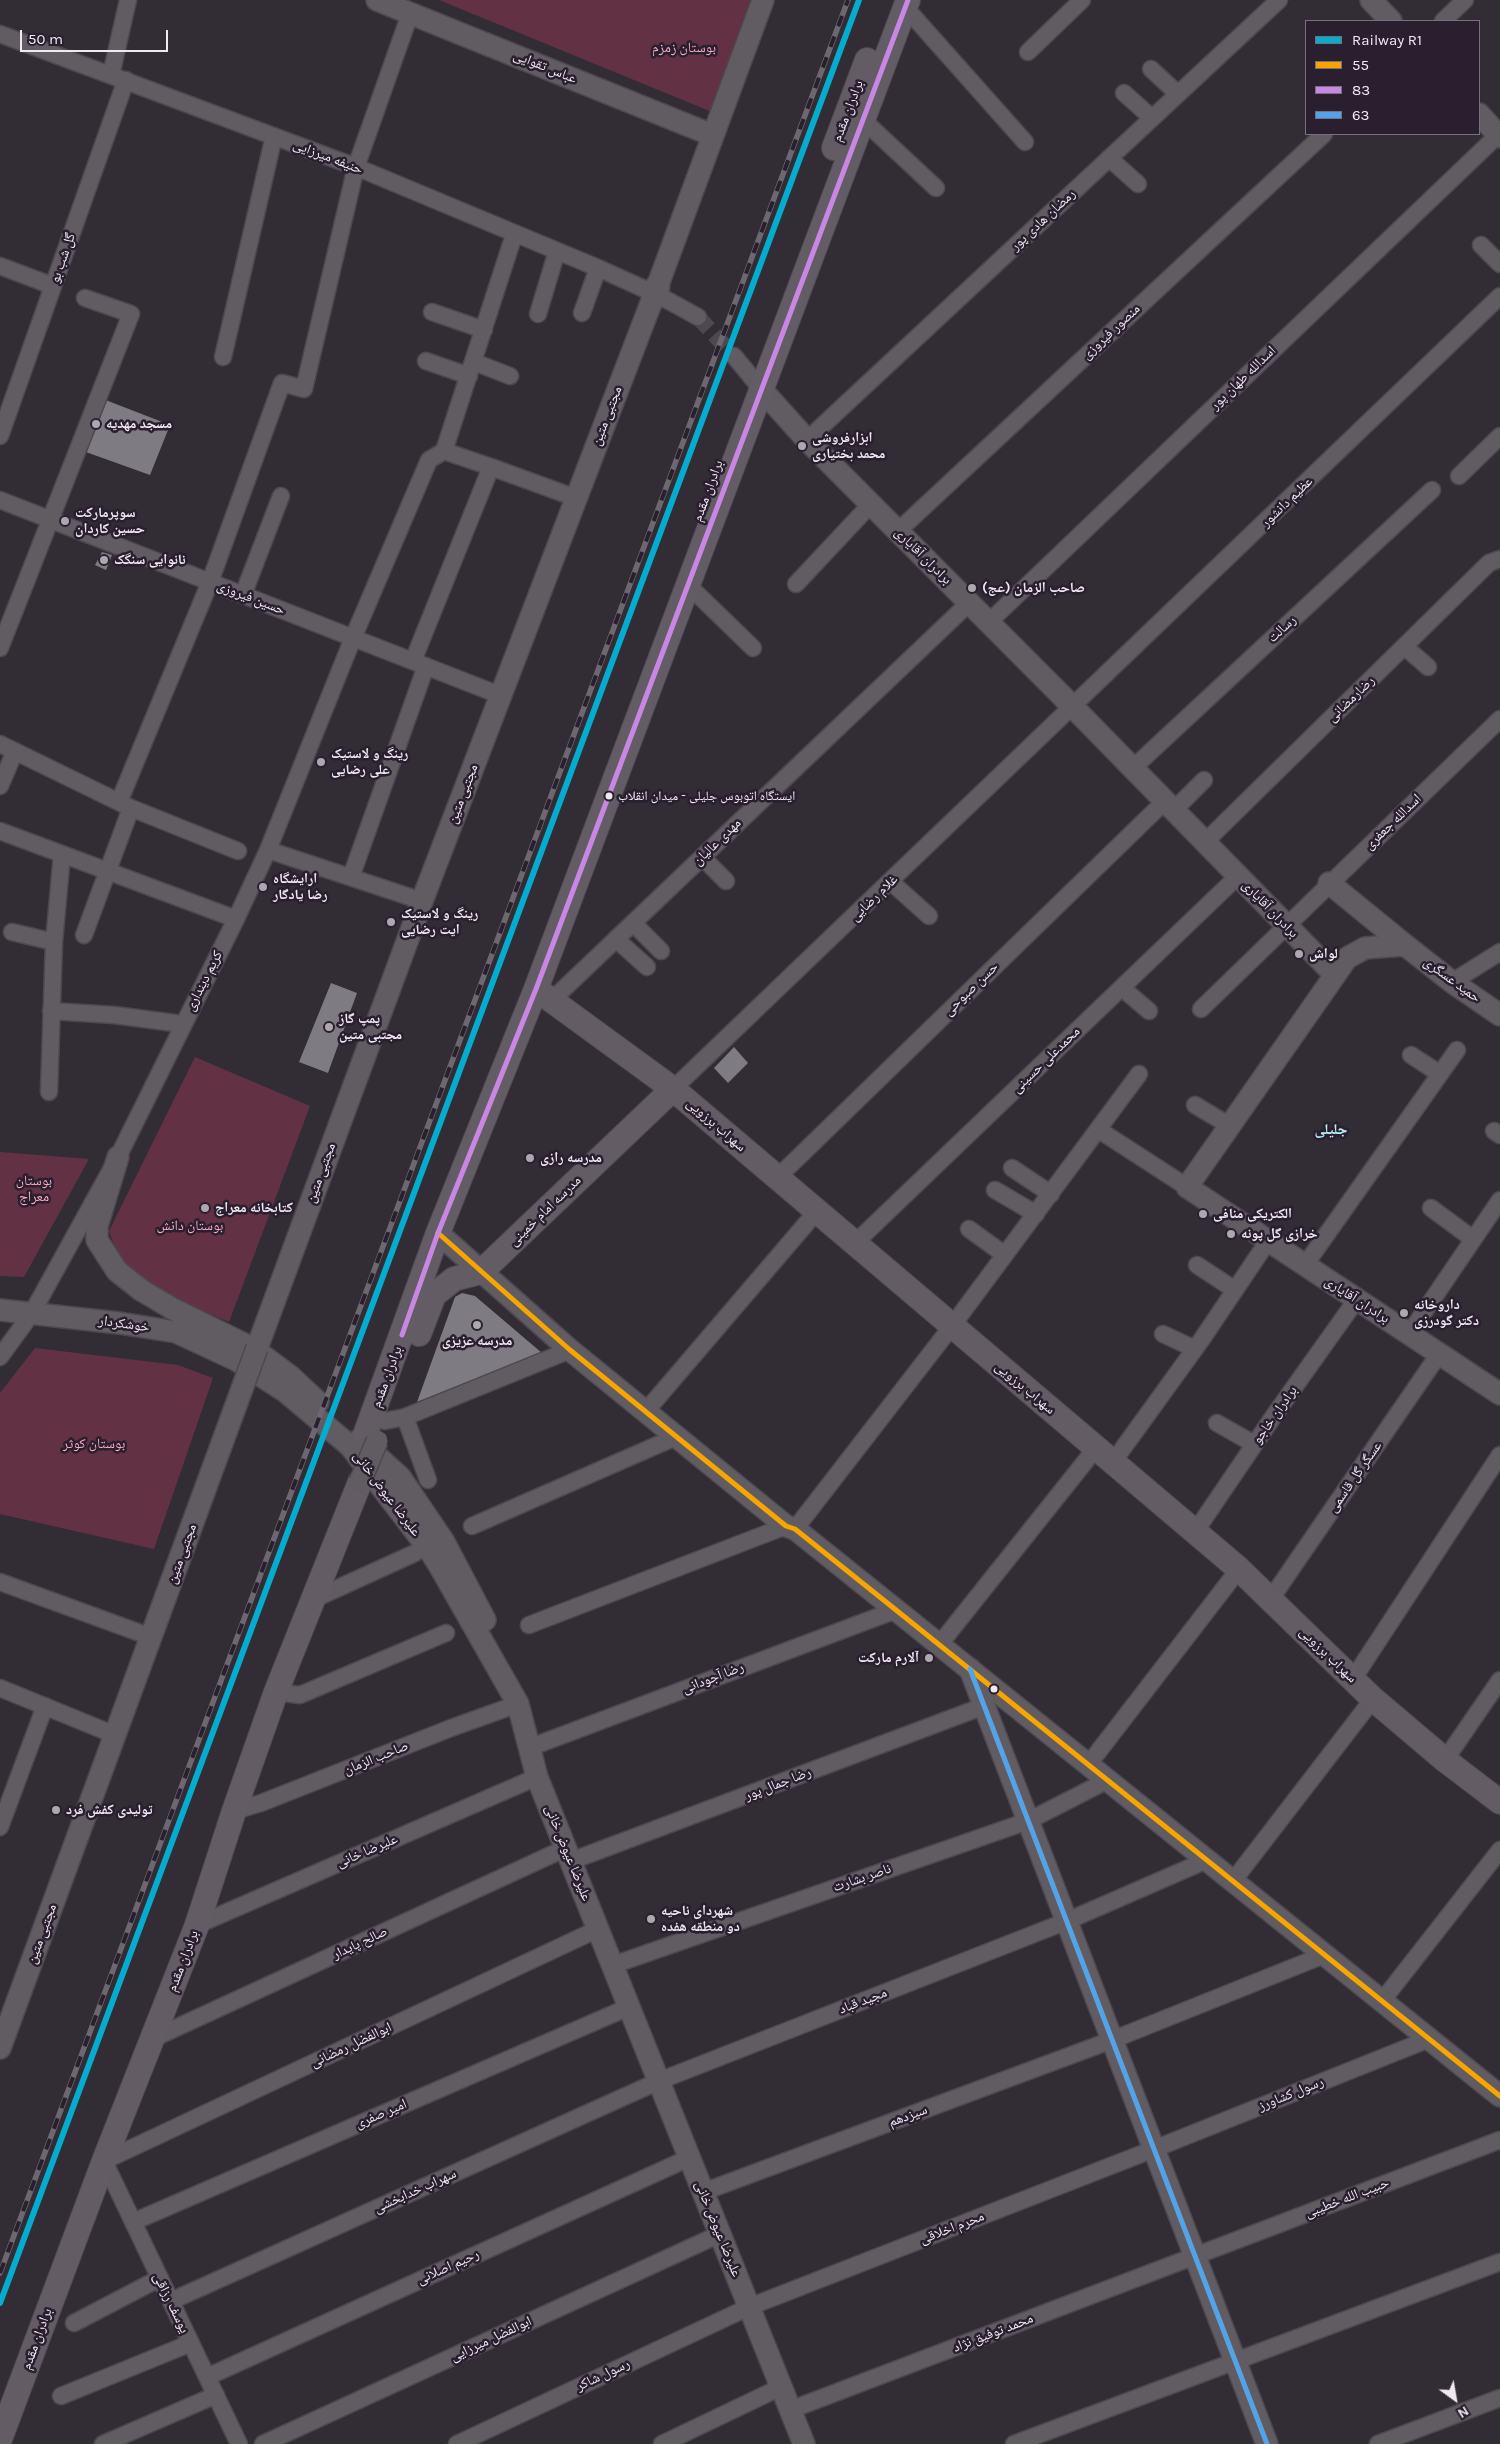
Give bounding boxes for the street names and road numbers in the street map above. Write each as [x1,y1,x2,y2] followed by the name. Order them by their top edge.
[511,47,579,87] street label: عباس تقوایی
[829,78,867,144] street label: برادران مقدم
[291,136,365,178] street label: حنیفه میرزایی
[1007,186,1079,254] street label: رمضان هادی پور
[47,231,79,285] street label: گل شب بو
[1078,301,1144,363] street label: منصور فیروزی
[1207,342,1279,414] street label: اسدالله طهان پور
[588,384,626,448] street label: مجتبی متین
[689,458,727,524] street label: برادران مقدم
[1257,473,1317,531] street label: عظیم دانشور
[891,524,955,588] street label: برادران آقایاری
[214,577,288,619] street label: حسین فیروزی
[1264,612,1300,646] street label: رسالت
[1324,672,1378,726] street label: رضارمضانی
[444,762,482,826] street label: مجتبی متین
[1361,791,1425,853] street label: اسدالله جعفری
[689,815,745,869] street label: مهدی عالیان
[847,871,901,925] street label: غلام رضایی
[1238,877,1302,941] street label: برادران آقایاری
[182,948,226,1014] street label: کریم دینداری
[1420,954,1484,1006] street label: حمید عسگری
[940,959,1002,1019] street label: حسن صبوحی
[1008,1023,1084,1097] street label: محمدعلی حسینی
[683,1095,749,1155] street label: سهراب برزویی
[302,1141,340,1205] street label: مجتبی متین
[505,1172,585,1250] street label: مدرسه امام خمینی
[1321,1273,1393,1327] street label: برادران آقایاری
[97,1312,151,1336] street label: خوشکردار
[368,1344,406,1410] street label: برادران مقدم
[991,1358,1059,1418] street label: سهراب برزویی
[1249,1383,1301,1447] street label: برادران خاجو
[1324,1438,1386,1516] street label: عسگر گل قاسمی
[350,1448,424,1540] street label: علیرضا عیوض خانی
[163,1522,201,1586] street label: مجتبی متین
[1296,1623,1360,1687] street label: سهراب برزویی
[680,1659,746,1697] street label: رضا آجودانی
[341,1737,411,1779] street label: صاحب الزمان
[742,1764,814,1804] street label: رضا جمال پور
[541,1802,595,1904] street label: علیرضا عیوض خانی
[334,1831,400,1871] street label: علیرضا خانی
[831,1860,893,1896] street label: ناصر بشارت
[23,1902,61,1966] street label: مجتبی متین
[330,1923,390,1963] street label: صالح پایدار
[164,1928,202,1994] street label: برادران مقدم
[837,1984,889,2018] street label: مجید قباد
[308,2019,394,2071] street label: ابوالفضل رمضانی
[1256,2073,1326,2115] street label: رسول کشاورز
[353,2096,409,2132] street label: امیر صفری
[886,2101,930,2131] street label: سیزدهم
[371,2165,459,2217] street label: سهراب خدابخشی
[1303,2174,1391,2222] street label: حبیب‌ الله خطیبی
[691,2178,745,2280] street label: علیرضا عیوض خانی
[917,2208,987,2248] street label: محرم اخلاقی
[414,2246,482,2288] street label: رحیم اصلانی
[149,2270,193,2336] street label: یوسف رزاقی
[18,2306,56,2372] street label: برادران مقدم
[950,2310,1036,2356] street label: محمد توفیق ‌نژاد
[447,2313,535,2365] street label: ابوالفضل میرزایی
[574,2355,632,2395] street label: رسول شاکر

